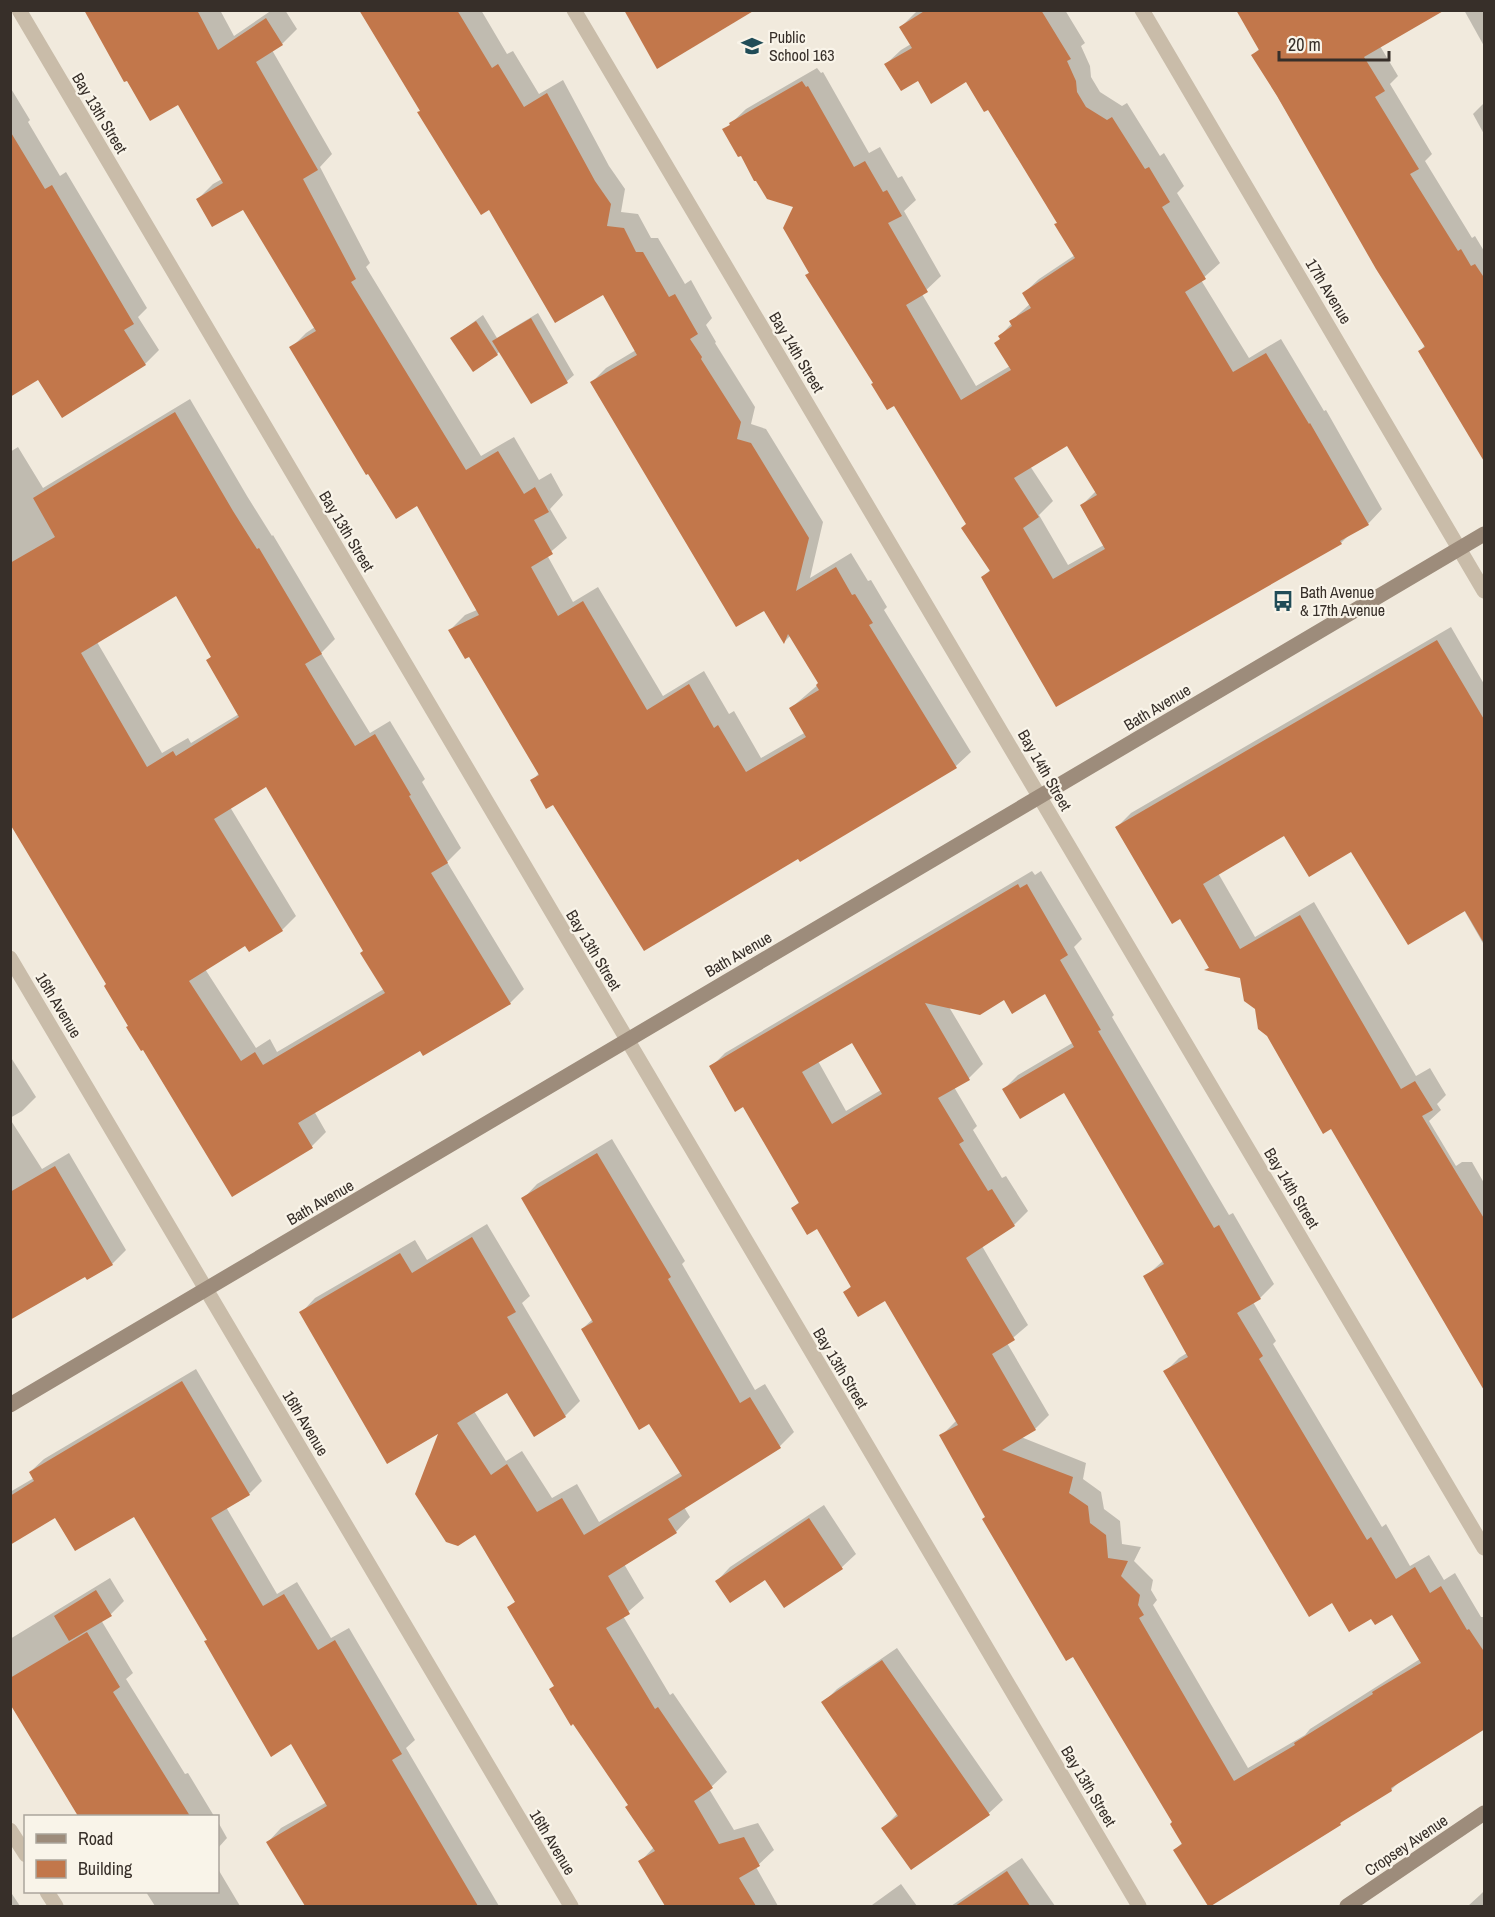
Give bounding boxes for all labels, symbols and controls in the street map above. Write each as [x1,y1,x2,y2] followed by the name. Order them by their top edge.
[1279,24,1388,62] scale bar
[769,26,835,66] place label: Public School 163
[1288,32,1321,57] text: 20 m
[740,34,764,58] school or university icon: Public School 163
[67,69,133,158] street label: Bay 13th Street
[1301,254,1357,328] street label: 17th Avenue
[764,308,830,397] street label: Bay 14th Street
[314,487,380,576] street label: Bay 13th Street
[1300,581,1385,621] place label: Bath Avenue & 17th Avenue
[1271,589,1295,613] bus stop icon: Bath Avenue & 17th Avenue
[1120,678,1194,736] street label: Bath Avenue
[1013,725,1077,815] street label: Bay 14th Street
[561,906,627,995] street label: Bay 13th Street
[700,926,776,982] street label: Bath Avenue
[31,968,87,1042] street label: 16th Avenue
[1259,1144,1325,1233] street label: Bay 14th Street
[282,1174,358,1230] street label: Bath Avenue
[808,1324,874,1413] street label: Bay 13th Street
[278,1386,334,1460] street label: 16th Avenue
[1056,1742,1122,1831] street label: Bay 13th Street
[525,1805,581,1879] street label: 16th Avenue
[1360,1809,1452,1881] street label: Cropsey Avenue
[24,1815,219,1893] legend
[78,1826,113,1851] text: Road
[78,1856,133,1881] text: Building

